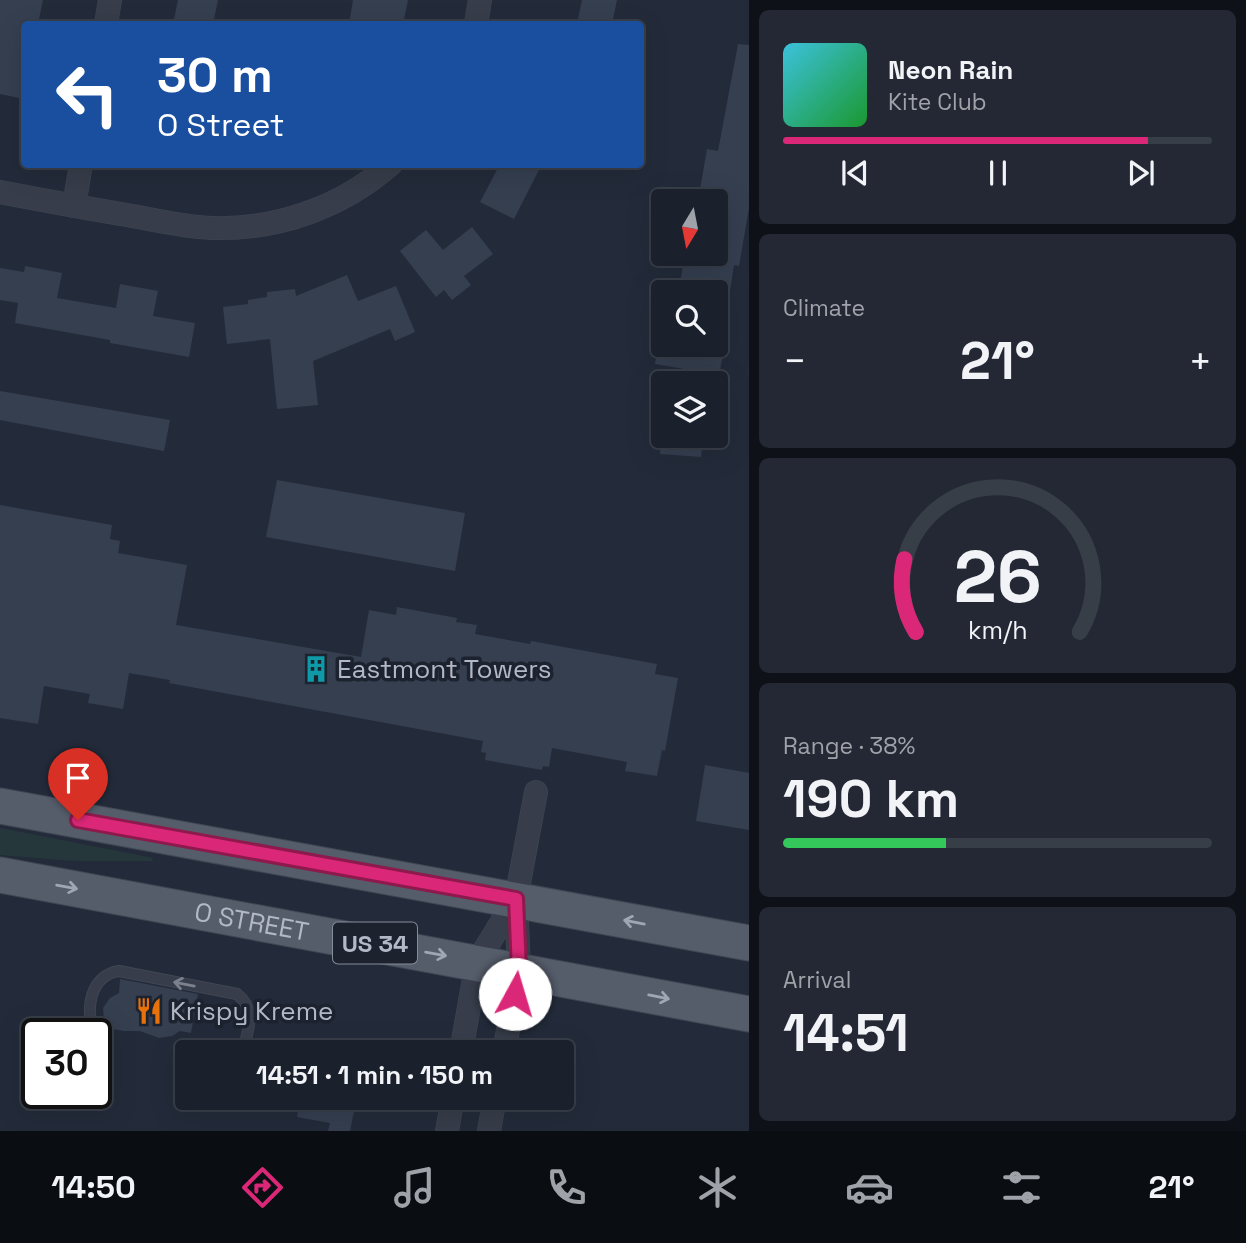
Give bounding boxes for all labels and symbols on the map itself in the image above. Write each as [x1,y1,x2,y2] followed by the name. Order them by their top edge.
[651,189,728,266] north arrow
[337,652,552,686] place label: Eastmont Towers
[301,654,331,684] building icon: Eastmont Towers
[48,748,108,820] pin
[55,881,78,894] one-way arrow
[192,894,312,949] street label: O STREET
[623,915,646,928] one-way arrow
[333,923,417,964] road number: US 34
[424,948,446,961] one-way arrow
[478,957,552,1031] position arrow
[173,976,196,990] one-way arrow
[647,991,670,1004] one-way arrow
[170,994,333,1028] place label: Krispy Kreme
[134,996,164,1026] restaurant icon: Krispy Kreme
[21,1018,112,1109] speed limit sign: 30

